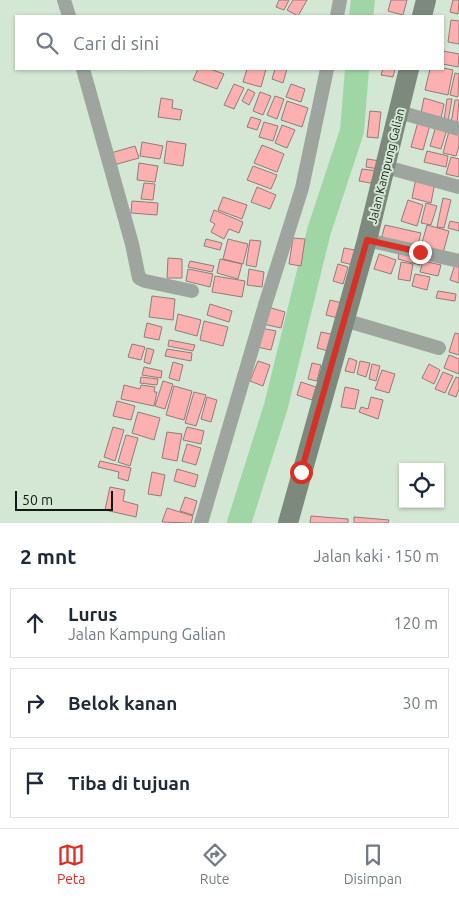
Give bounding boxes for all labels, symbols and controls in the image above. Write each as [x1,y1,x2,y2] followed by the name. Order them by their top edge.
[15,15,444,70] search box
[33,29,61,57] icon: search
[73,32,159,54] text: Cari di sini
[365,107,407,225] street label: Jalan Kampung Galian
[409,241,432,264] route end
[290,461,313,484] route start
[399,463,444,508] map controls
[399,463,444,508] button: locate
[15,488,112,511] scale bar
[22,492,53,508] text: 50 m
[20,544,76,568] text: 2 mnt
[314,547,439,565] text: Jalan kaki · 150 m
[68,603,117,625] text: Lurus
[21,609,49,637] icon: ahead
[393,614,438,632] text: 120 m
[68,625,226,643] text: Jalan Kampung Galian
[21,689,49,717] icon: right
[68,692,177,714] text: Belok kanan
[402,694,438,712] text: 30 m
[21,769,49,797] icon: arrive
[68,772,190,794] text: Tiba di tujuan
[57,841,86,887] tab: Peta
[200,841,230,887] tab: Rute
[344,841,402,887] tab: Disimpan

